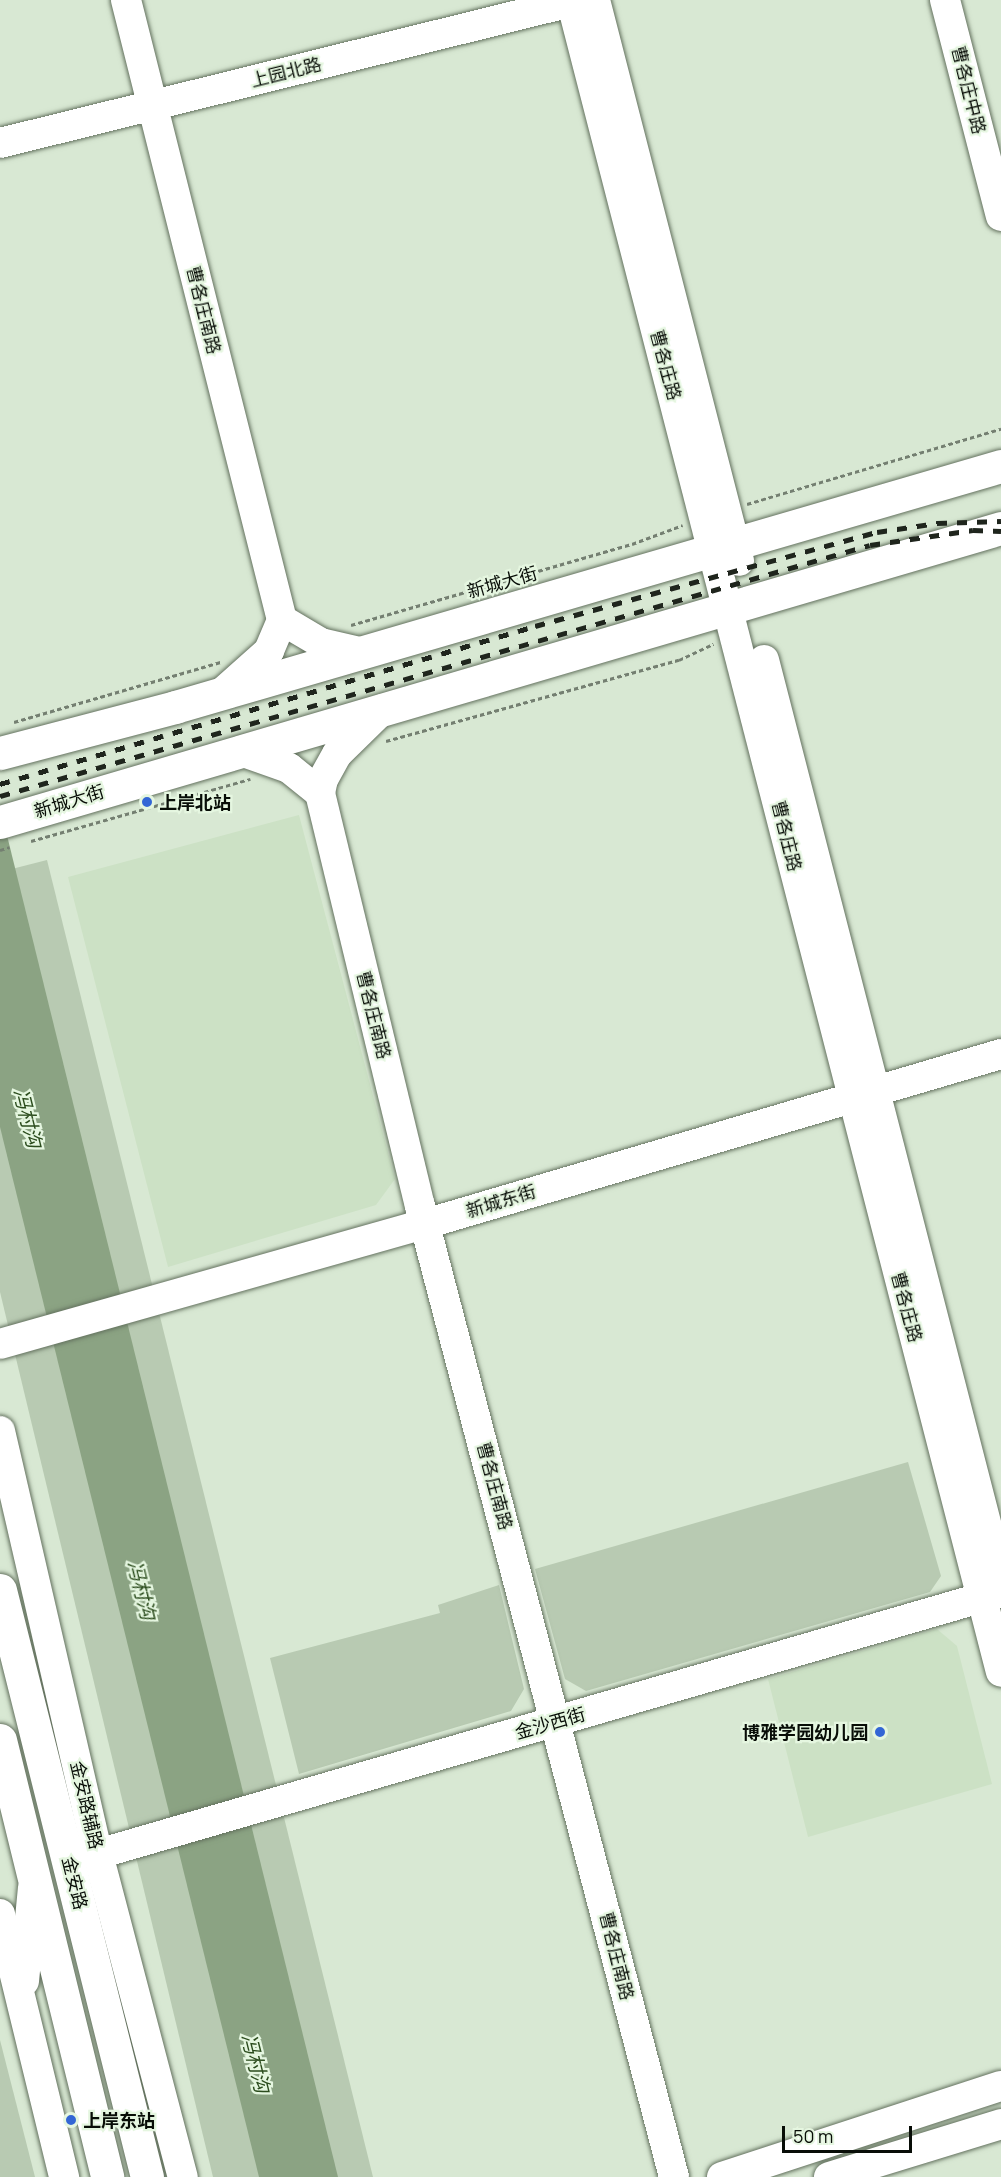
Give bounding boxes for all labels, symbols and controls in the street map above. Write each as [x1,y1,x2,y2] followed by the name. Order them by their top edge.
[948,44,990,136] street label: 曹各庄中路
[248,53,324,91] street label: 上园北路
[183,264,225,356] street label: 曹各庄南路
[646,327,686,403] street label: 曹各庄路
[464,562,540,602] street label: 新城大街
[31,780,107,822] street label: 新城大街
[159,791,231,813] place label: 上岸北站
[140,795,154,809] marker: 上岸北站
[768,798,806,874] street label: 曹各庄路
[353,969,395,1061] street label: 曹各庄南路
[9,1086,47,1150] water label: 冯村沟
[463,1180,539,1222] street label: 新城东街
[887,1269,927,1345] street label: 曹各庄路
[473,1440,517,1532] street label: 曹各庄南路
[123,1558,161,1622] water label: 冯村沟
[512,1703,588,1743] street label: 金沙西街
[742,1721,868,1743] place label: 博雅学园幼儿园
[873,1725,887,1739] marker: 博雅学园幼儿园
[66,1759,108,1851] street label: 金安路辅路
[58,1854,92,1912] street label: 金安路
[596,1910,638,2002] street label: 曹各庄南路
[237,2031,275,2095] water label: 冯村沟
[83,2109,155,2131] place label: 上岸东站
[64,2113,78,2127] marker: 上岸东站
[785,2114,916,2152] scale bar
[793,2124,833,2148] text: 50 m

